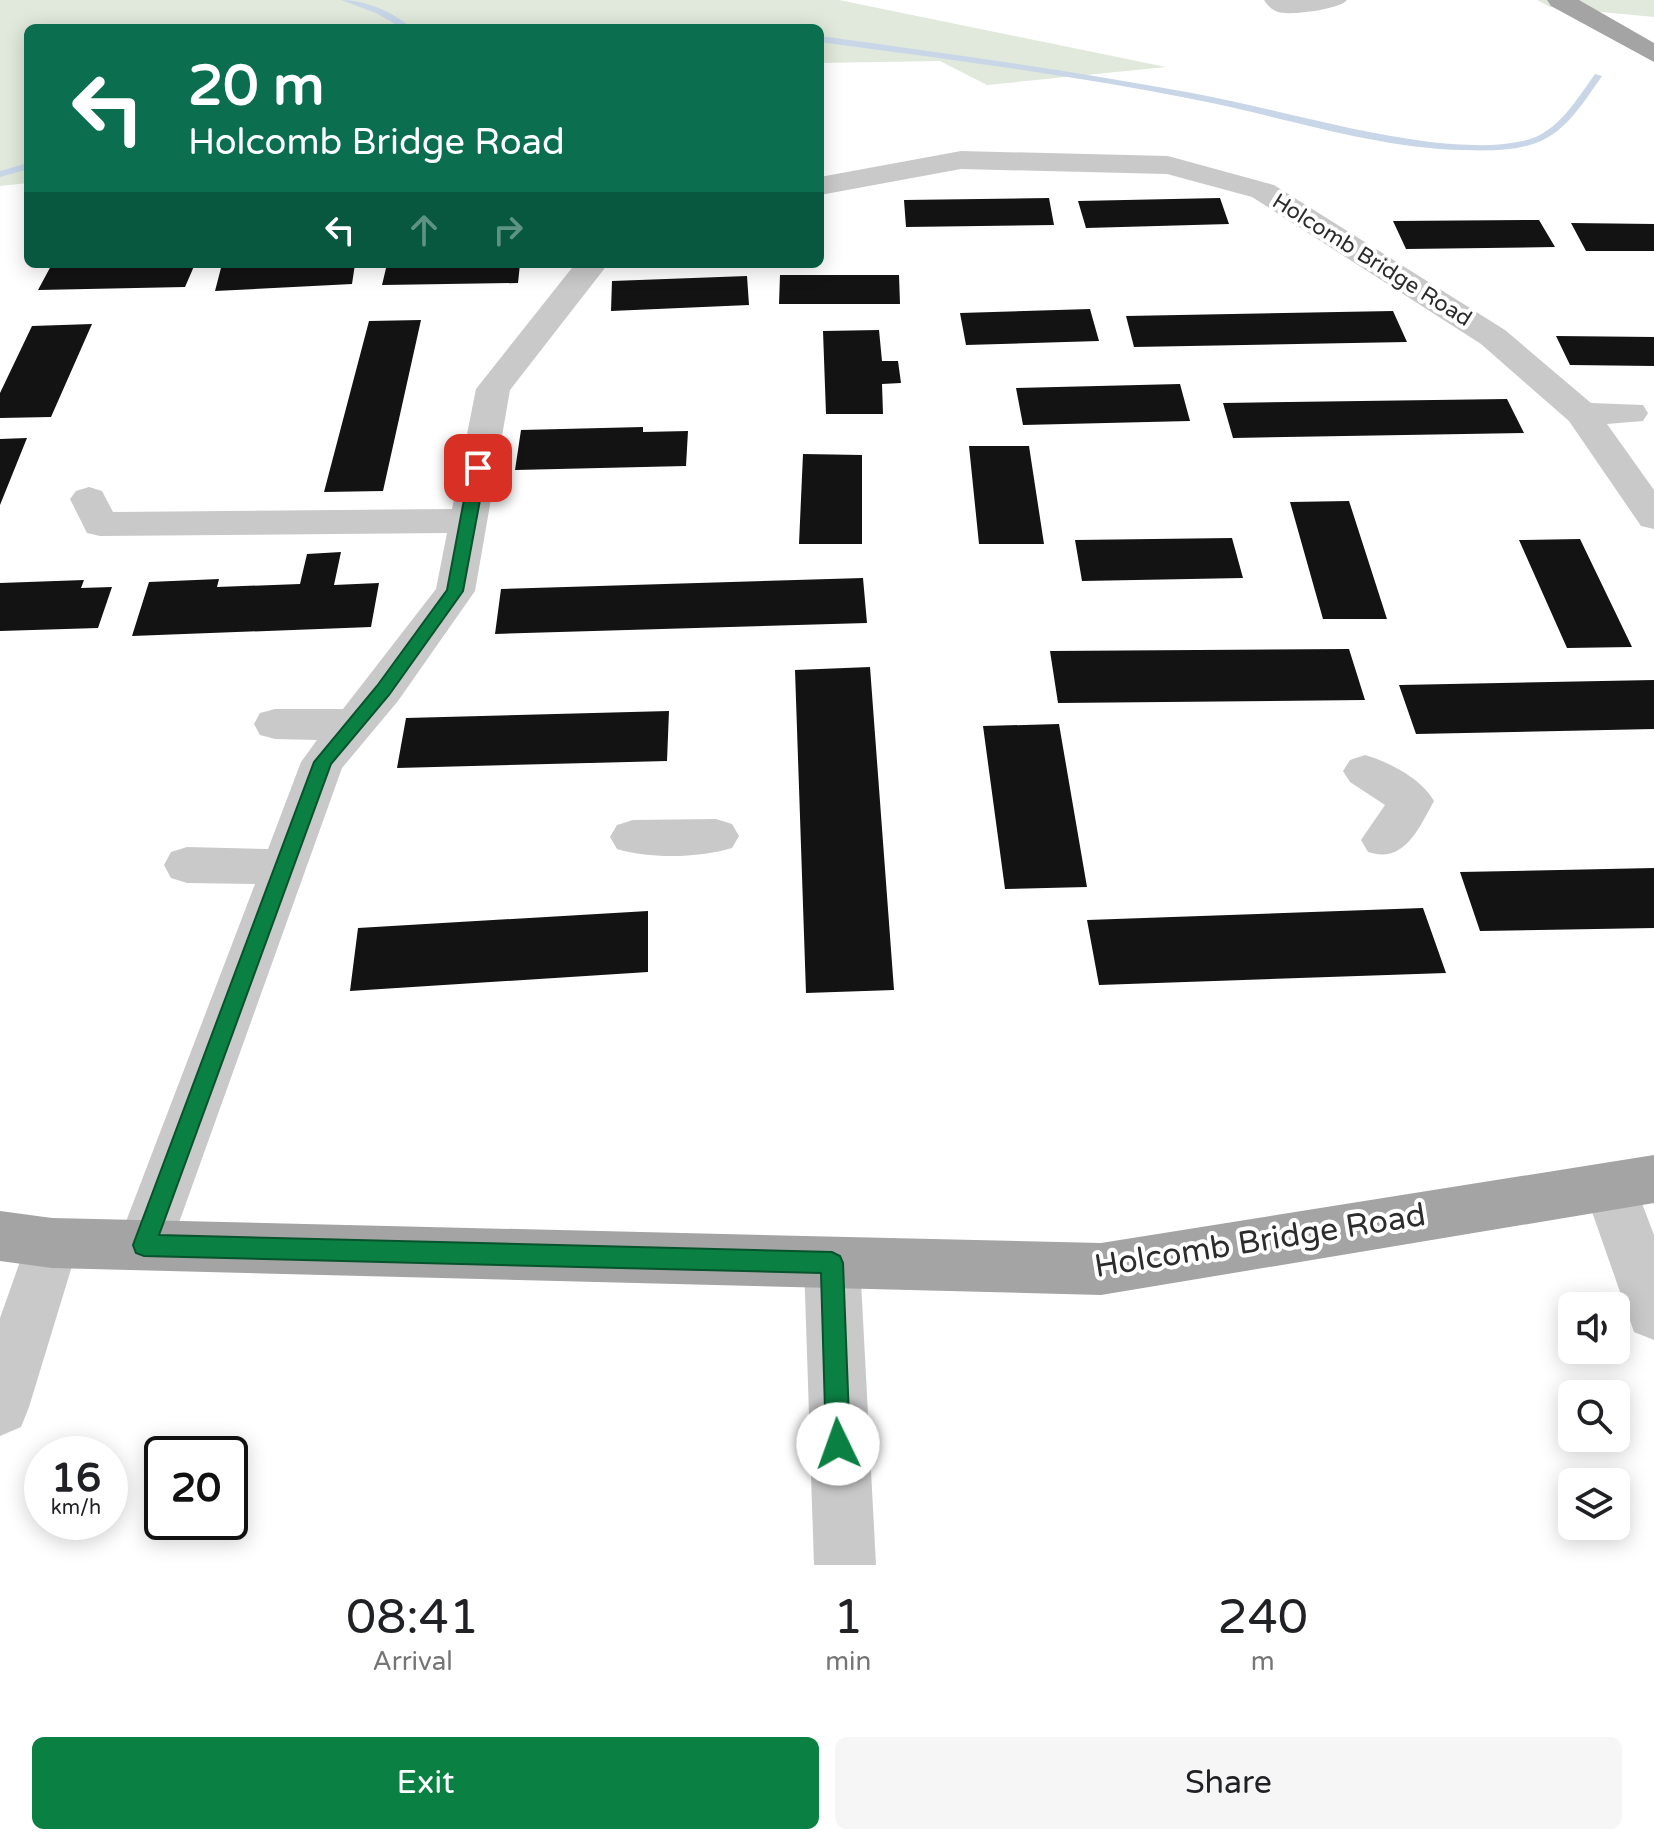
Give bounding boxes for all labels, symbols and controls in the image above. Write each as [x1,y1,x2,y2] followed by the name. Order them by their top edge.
[188,53,324,120] text: 20 m
[56,56,160,160] icon: left
[188,121,565,164] text: Holcomb Bridge Road
[1268,188,1476,332] street label: Holcomb Bridge Road
[318,208,362,252] icon: left
[402,208,446,252] icon: ahead
[486,208,530,252] icon: right
[444,434,512,502] pin
[456,446,500,490] icon: arrive
[1092,1196,1428,1286] street label: Holcomb Bridge Road
[1558,1292,1630,1540] map controls
[1558,1292,1630,1364] button: sound
[1558,1380,1630,1452] button: search
[796,1402,880,1486] position arrow
[144,1436,248,1540] speed limit sign: 20
[51,1454,101,1502] text: 16
[1558,1468,1630,1540] button: layers
[51,1496,101,1520] text: km/h
[346,1589,479,1647] text: 08:41
[833,1589,863,1647] text: 1
[1217,1589,1308,1647] text: 240
[372,1646,453,1677] text: Arrival
[825,1646,871,1677] text: min
[1251,1646,1275,1677] text: m
[32,1737,819,1829] button: Exit
[835,1737,1622,1829] button: Share

